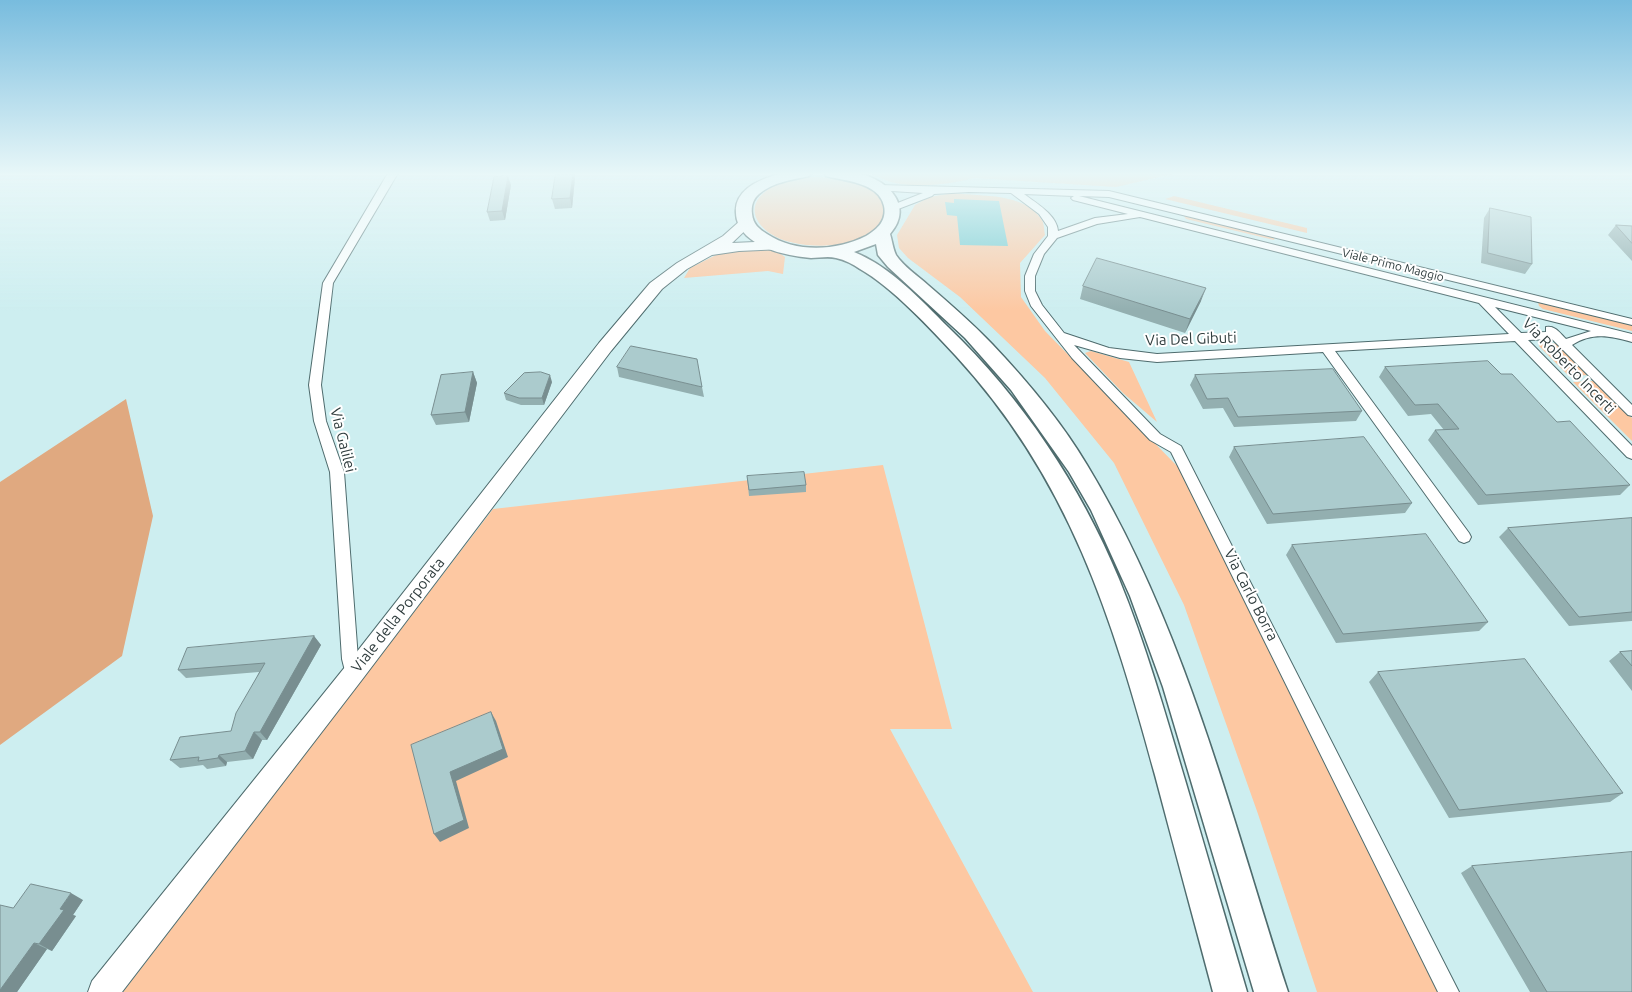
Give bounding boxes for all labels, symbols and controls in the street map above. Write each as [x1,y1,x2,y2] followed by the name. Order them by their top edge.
[1340,245,1446,285] street label: Viale Primo Maggio
[1519,314,1619,418] street label: Via Roberto Incerti
[1145,328,1237,350] street label: Via Del Gibuti
[326,406,360,474] street label: Via Galilei
[1220,546,1282,644] street label: Via Carlo Borra
[348,554,448,676] street label: Viale della Porporata

